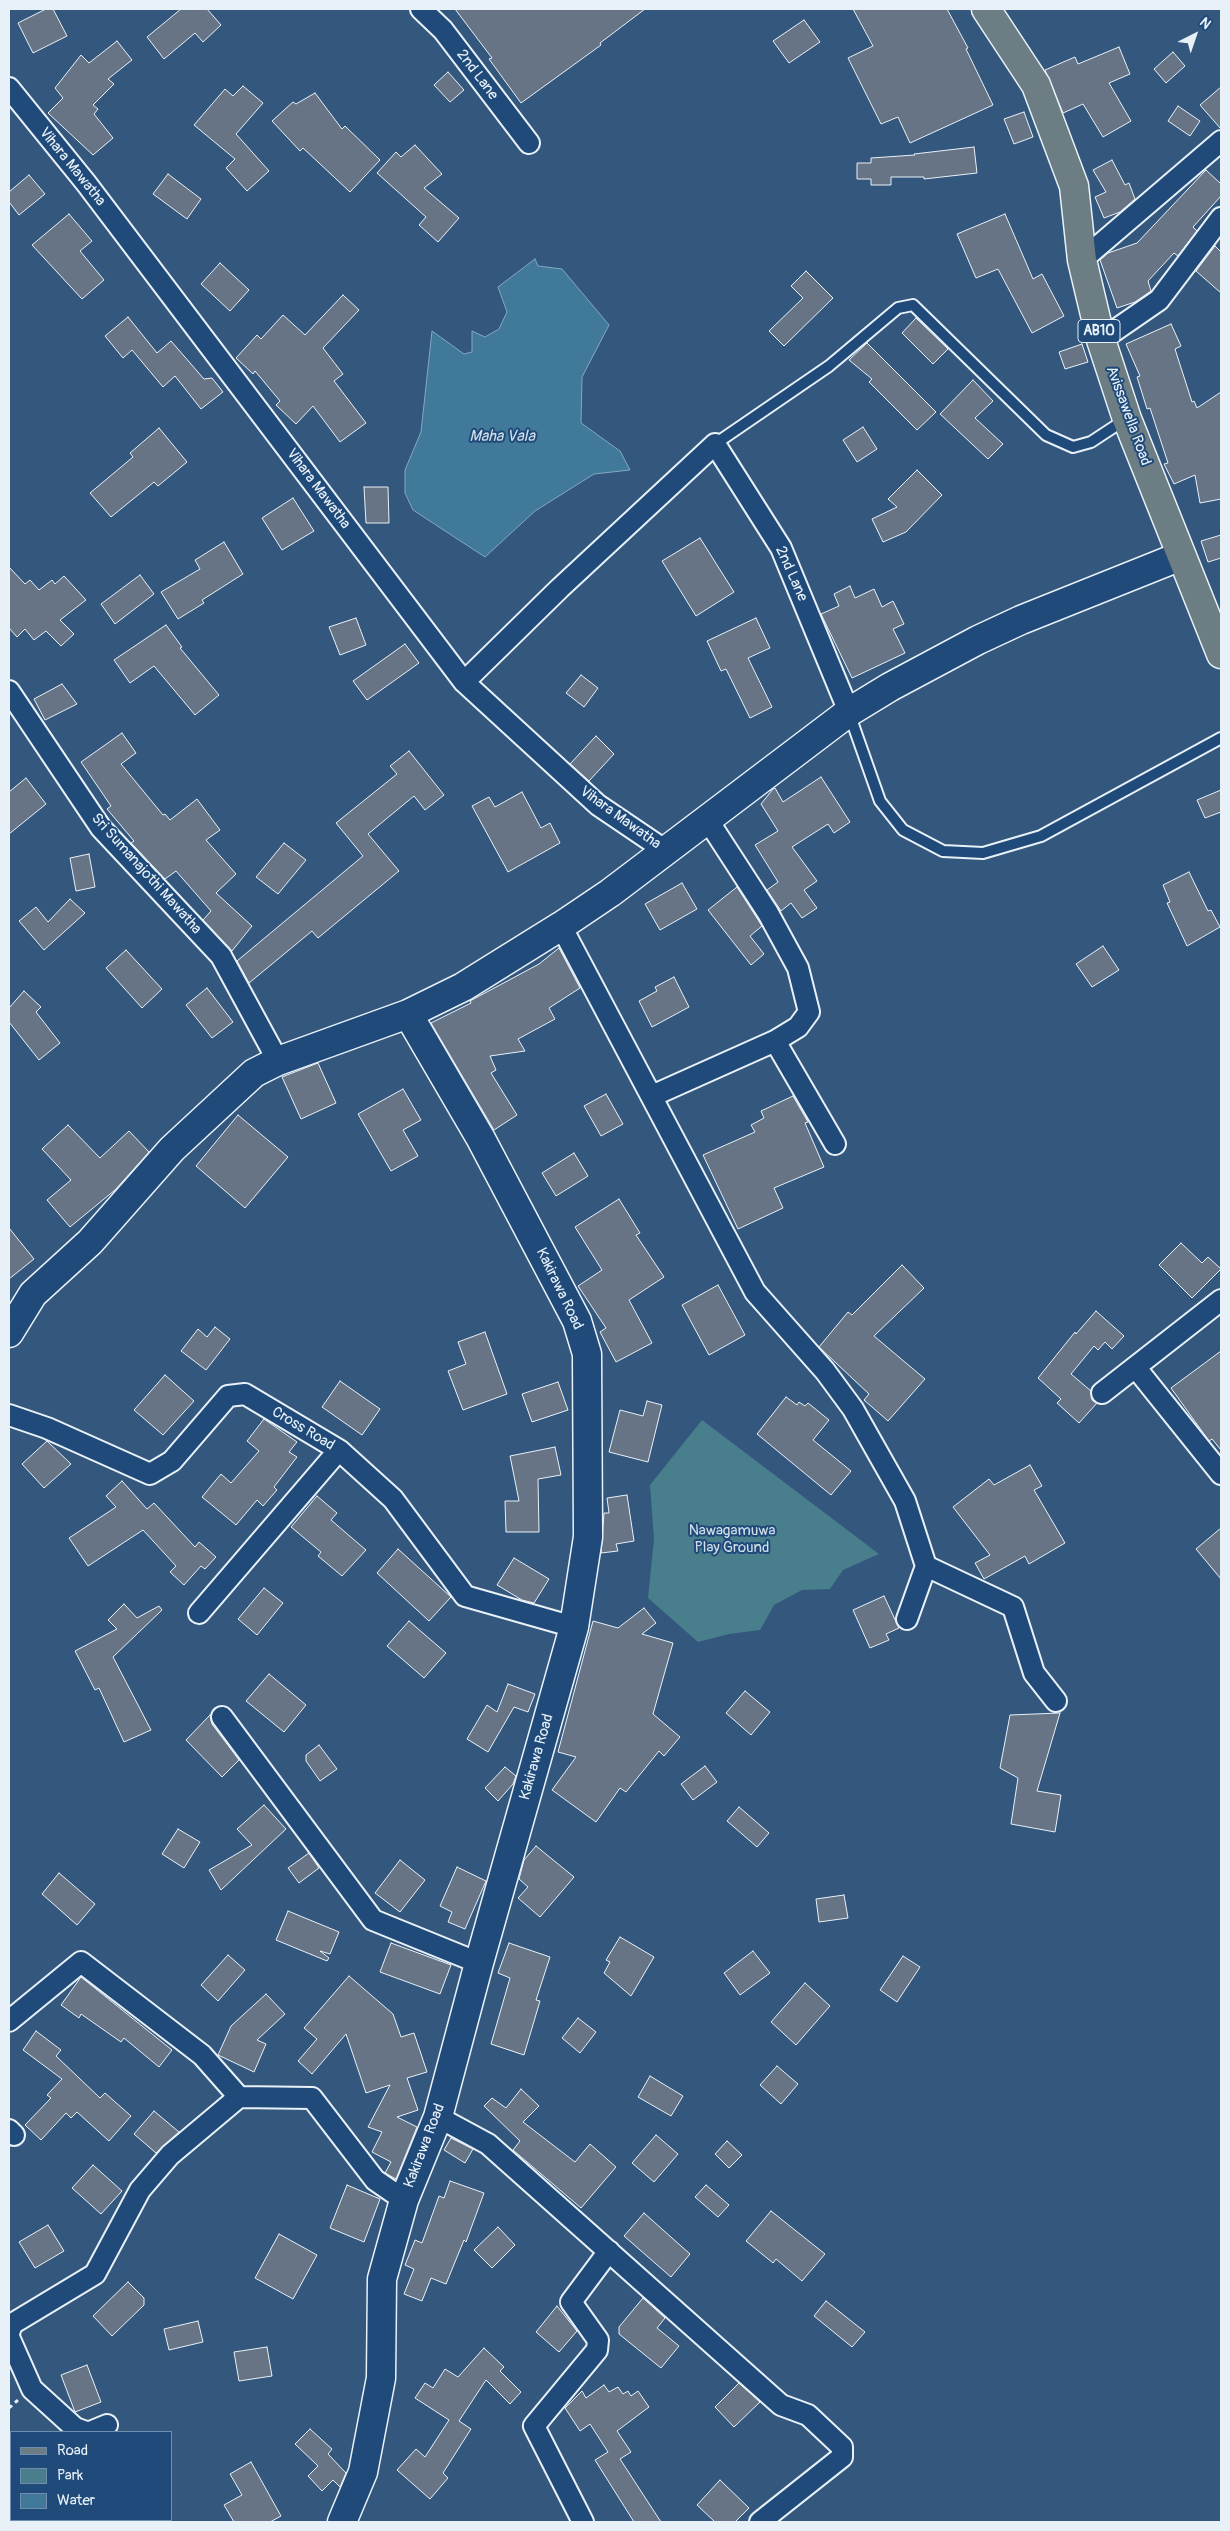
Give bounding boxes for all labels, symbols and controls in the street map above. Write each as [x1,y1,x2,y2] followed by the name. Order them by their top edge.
[1170,10,1220,60] north arrow
[1196,14,1214,33] text: N
[452,46,502,104] street label: 2nd Lane
[35,124,109,210] street label: Vihara Mawatha
[1078,320,1120,342] road number: AB10
[1102,364,1154,468] street label: Avissawella Road
[469,427,535,447] water label: Maha Vala
[282,445,354,533] street label: Vihara Mawatha
[771,544,811,604] street label: 2nd Lane
[576,783,664,853] street label: Vihara Mawatha
[87,810,205,938] street label: Sri Sumanajothi Mawatha
[531,1245,587,1333] street label: Kakirawa Road
[268,1403,338,1455] street label: Cross Road
[689,1522,775,1557] park label: Nawagamuwa Play Ground
[516,1712,558,1802] street label: Kakirawa Road
[401,2101,449,2191] street label: Kakirawa Road
[10,2431,172,2521] legend
[57,2441,88,2460] text: Road
[57,2466,83,2485] text: Park
[57,2491,95,2510] text: Water

